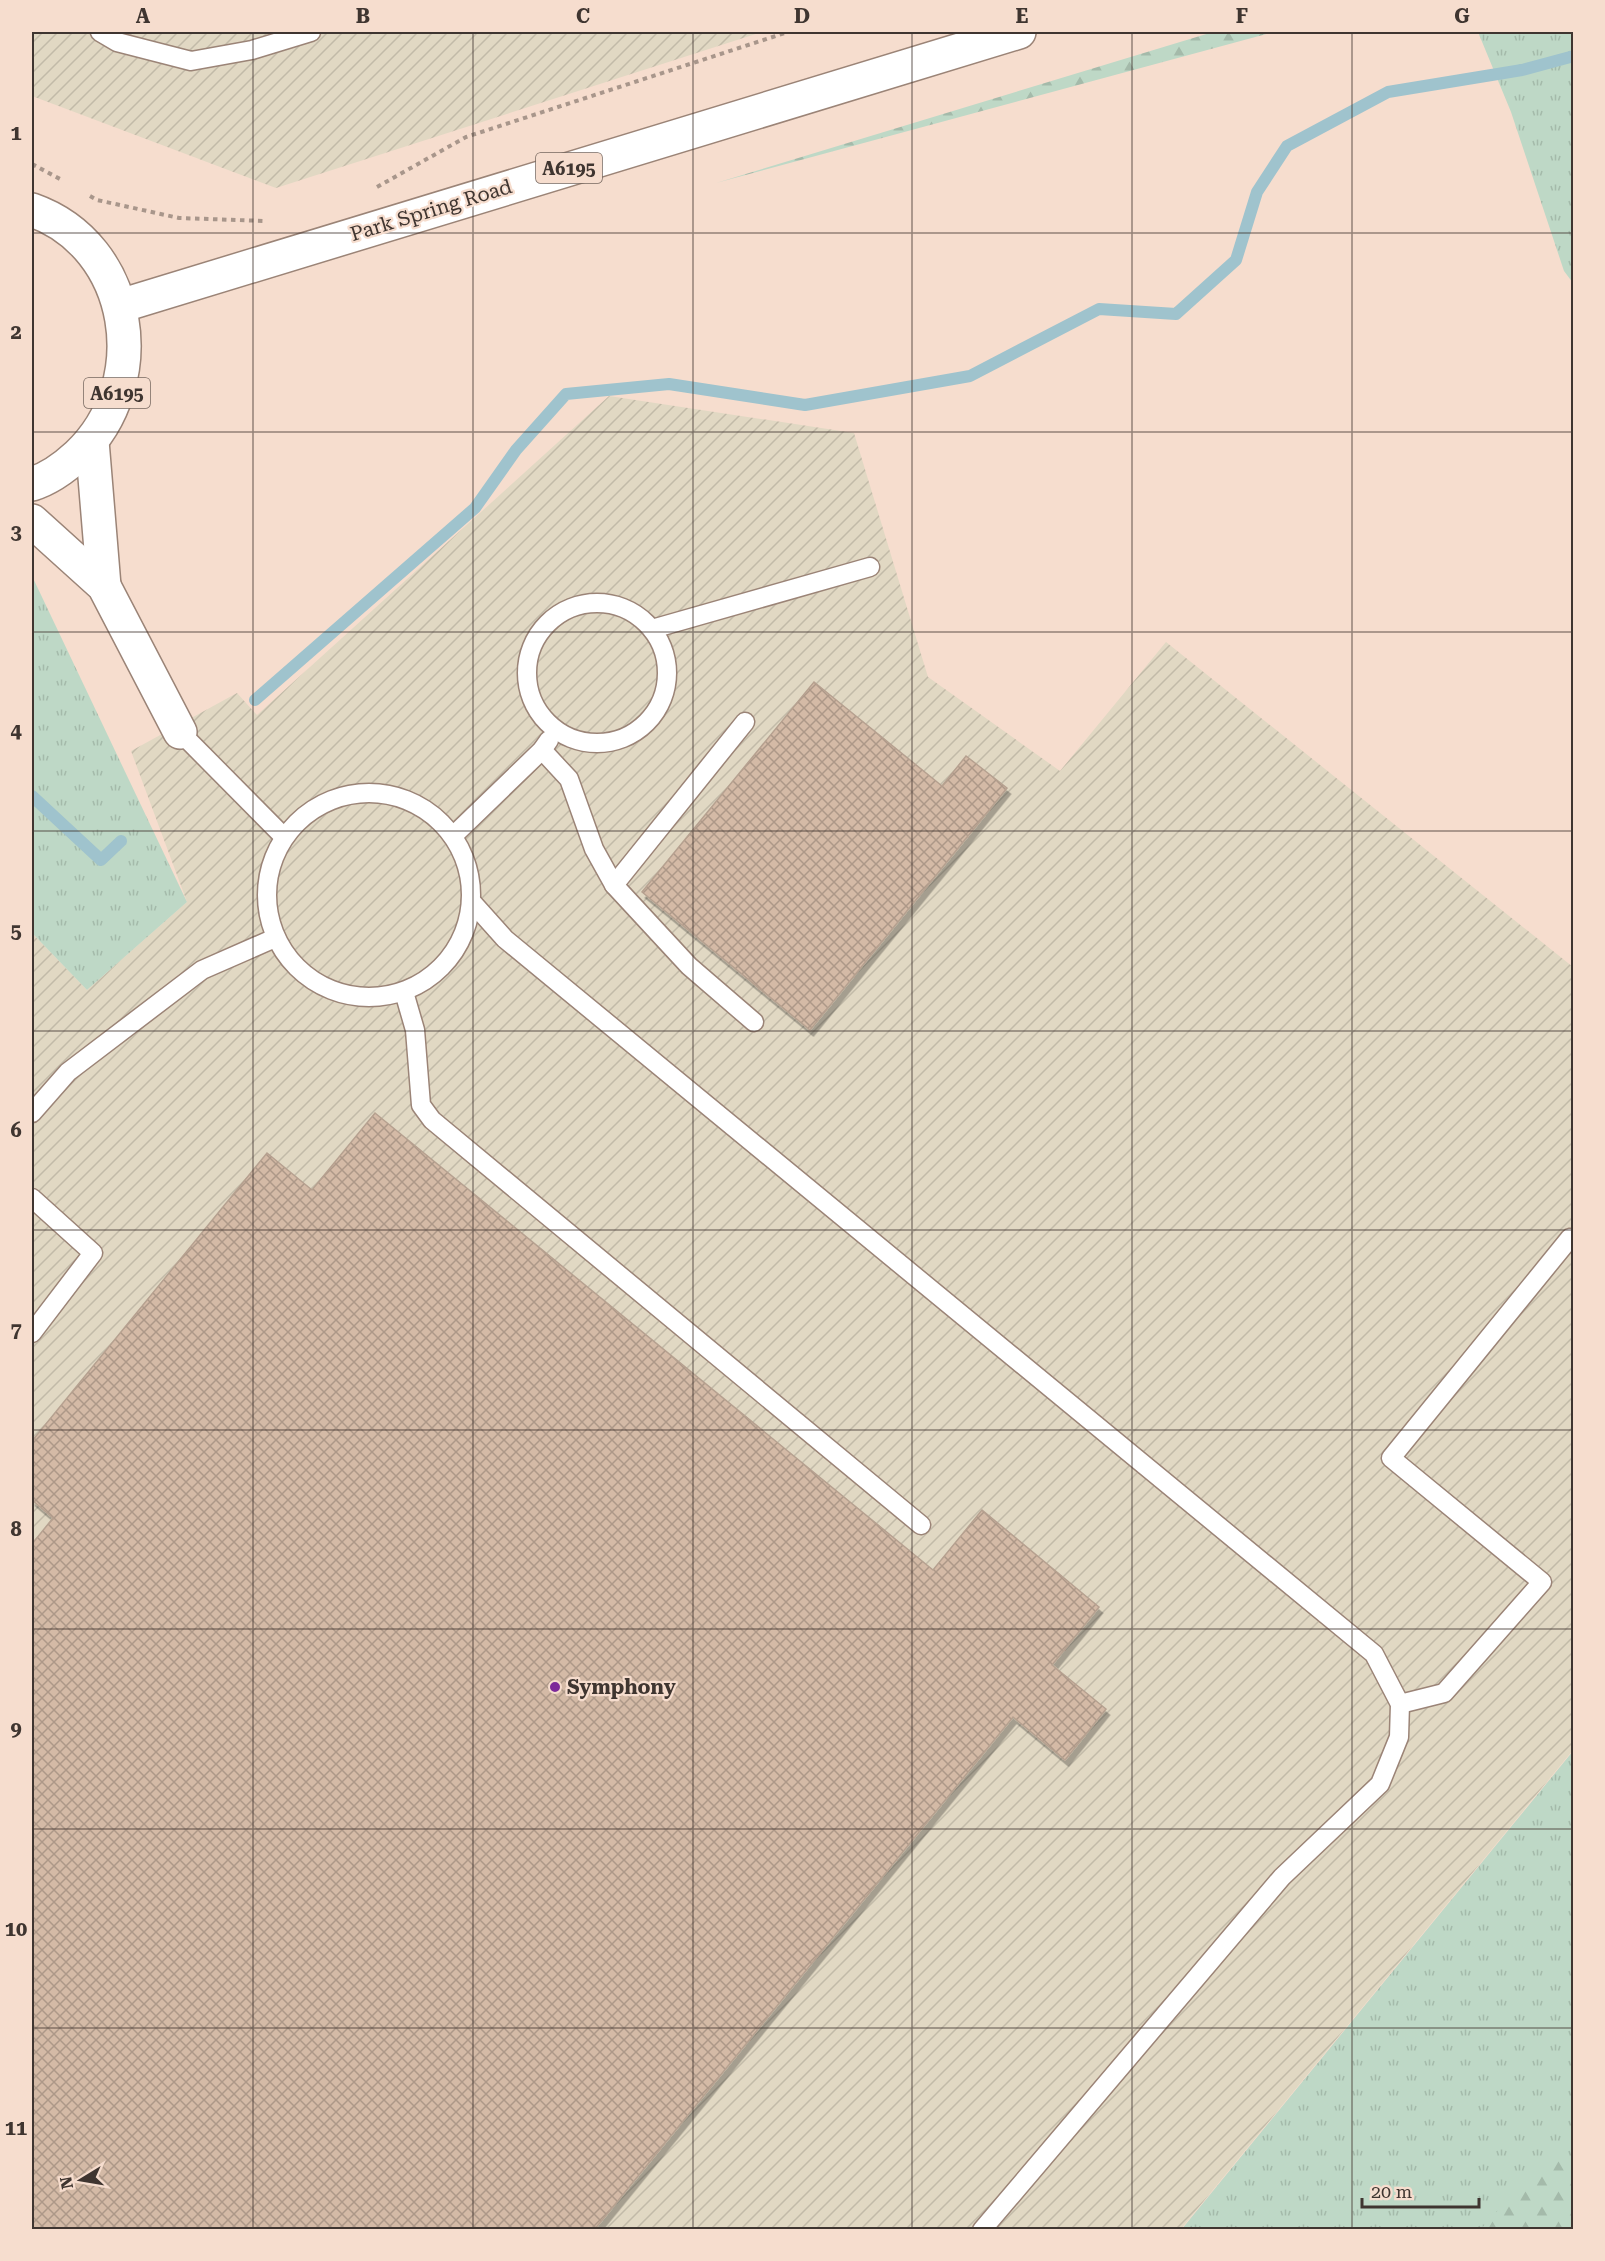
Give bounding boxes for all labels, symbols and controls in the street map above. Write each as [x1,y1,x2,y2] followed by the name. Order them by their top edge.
[136,4,151,28] text: A
[356,4,370,28] text: B
[576,4,590,28] text: C
[794,4,810,28] text: D
[1016,4,1029,28] text: E
[1236,4,1248,28] text: F
[1454,4,1470,28] text: G
[10,121,22,145] text: 1
[536,153,602,183] road number: A6195
[347,174,515,246] street label: Park Spring Road
[10,320,22,344] text: 2
[84,378,150,408] road number: A6195
[10,520,22,544] text: 3
[10,719,22,743] text: 4
[10,919,22,943] text: 5
[10,1118,22,1142] text: 6
[10,1318,22,1342] text: 7
[10,1517,22,1541] text: 8
[567,1675,676,1699] place label: Symphony
[548,1680,562,1694] marker: Symphony
[10,1717,22,1741] text: 9
[5,1917,27,1941] text: 10
[5,2116,27,2140] text: 11
[51,2150,111,2210] north arrow
[1362,2171,1479,2209] scale bar
[56,2175,77,2191] text: N
[1371,2181,1412,2202] text: 20 m

